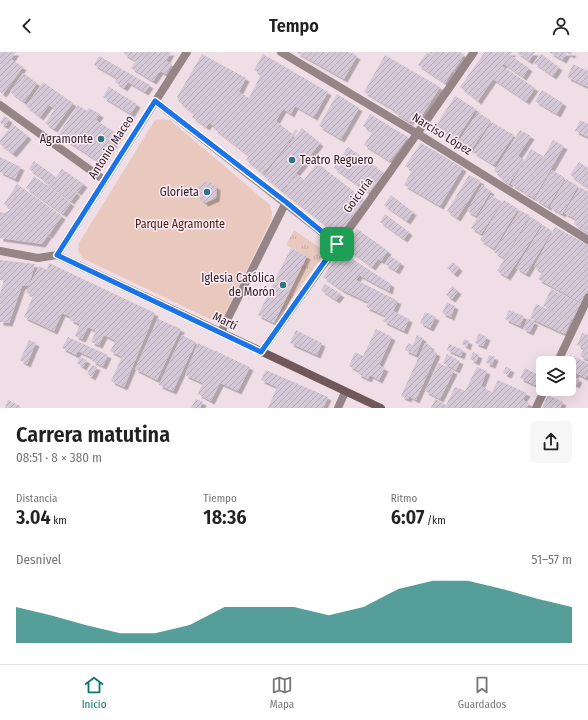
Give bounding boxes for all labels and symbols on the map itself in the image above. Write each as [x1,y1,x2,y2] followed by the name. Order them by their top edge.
[410,110,475,158] street label: Narciso López
[85,113,137,181] street label: Antonio Maceo
[40,132,93,146] place label: Agramonte
[96,134,106,144] marker: Agramonte
[300,153,374,167] place label: Teatro Reguero
[287,155,297,165] marker: Teatro Reguero
[340,174,376,216] street label: Goicuría
[160,185,199,199] place label: Glorieta
[202,187,212,197] marker: Glorieta
[135,217,225,231] park label: Parque Agramonte
[320,227,354,261] pin
[201,271,275,299] place label: Iglesia Católica de Morón
[278,280,288,290] marker: Iglesia Católica de Morón
[210,309,240,333] street label: Martí

